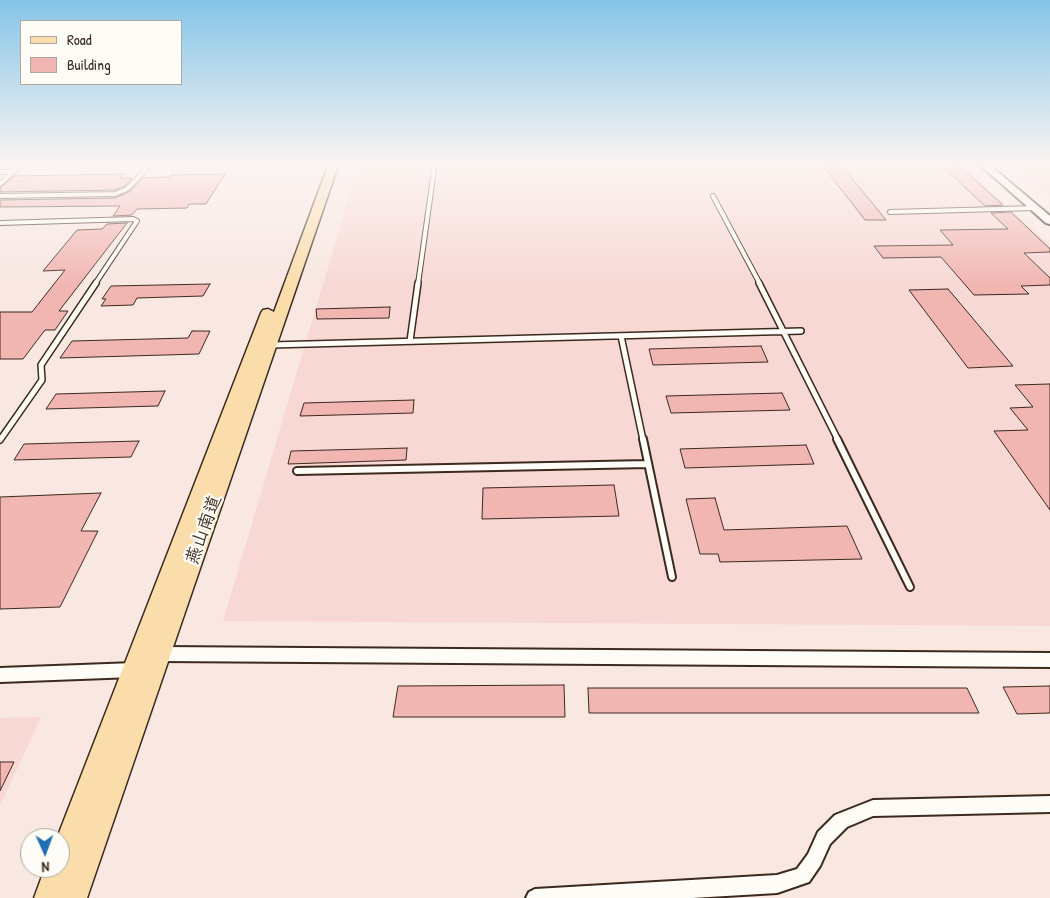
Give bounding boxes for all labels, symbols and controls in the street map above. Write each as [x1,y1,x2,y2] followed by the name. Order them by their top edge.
[20,20,182,85] legend
[67,29,92,50] text: Road
[67,54,111,75] text: Building
[182,492,226,568] street label: 燕山南道
[20,828,70,878] north arrow
[41,858,50,877] text: N

